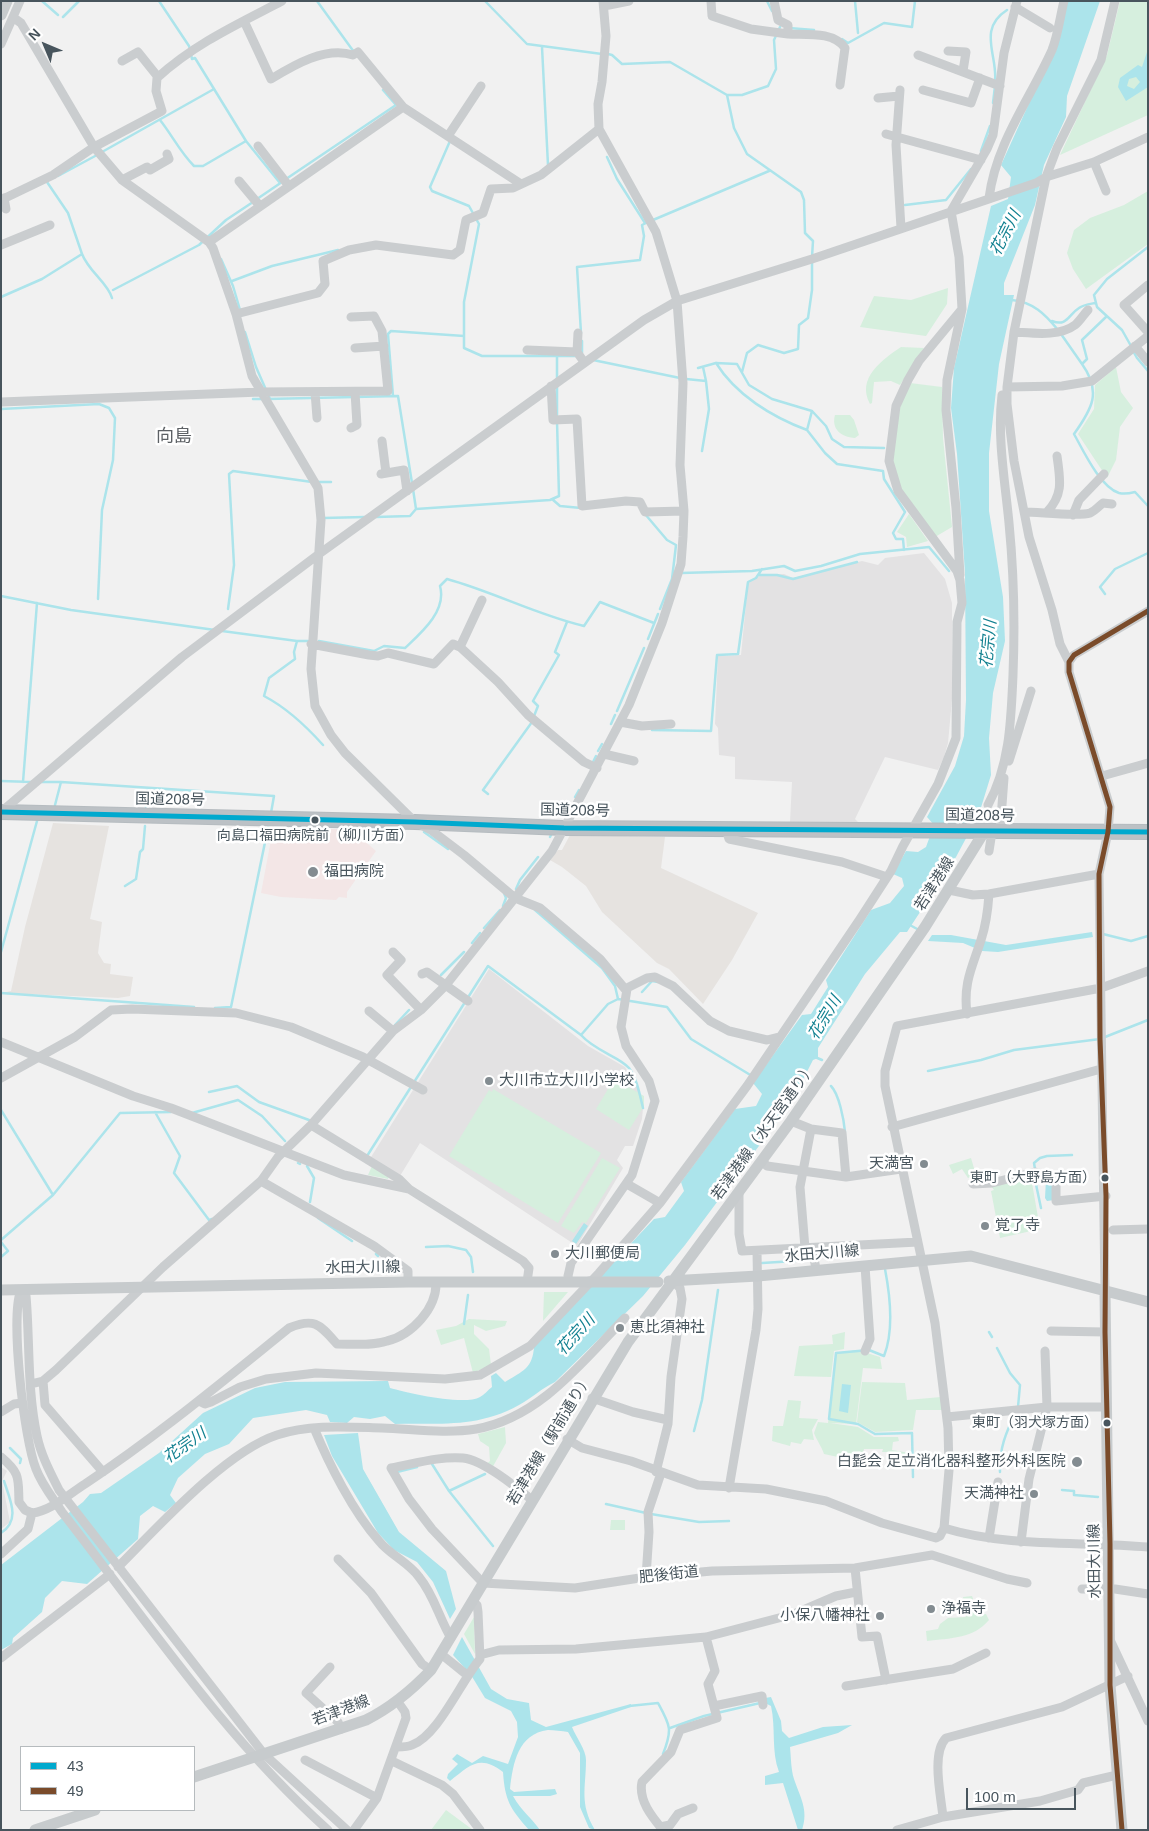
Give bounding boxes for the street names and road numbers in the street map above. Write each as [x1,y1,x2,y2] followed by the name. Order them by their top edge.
[135,790,205,810] street label: 国道208号
[540,801,610,821] street label: 国道208号
[945,806,1015,826] street label: 国道208号
[911,854,959,914] street label: 若津港線
[708,1060,820,1204] street label: 若津港線（水天宮通り）
[784,1242,860,1266] street label: 水田大川線
[325,1258,401,1278] street label: 水田大川線
[504,1371,596,1509] street label: 若津港線（駅前通り）
[1085,1523,1105,1599] street label: 水田大川線
[638,1563,700,1587] street label: 肥後街道
[310,1692,372,1730] street label: 若津港線

